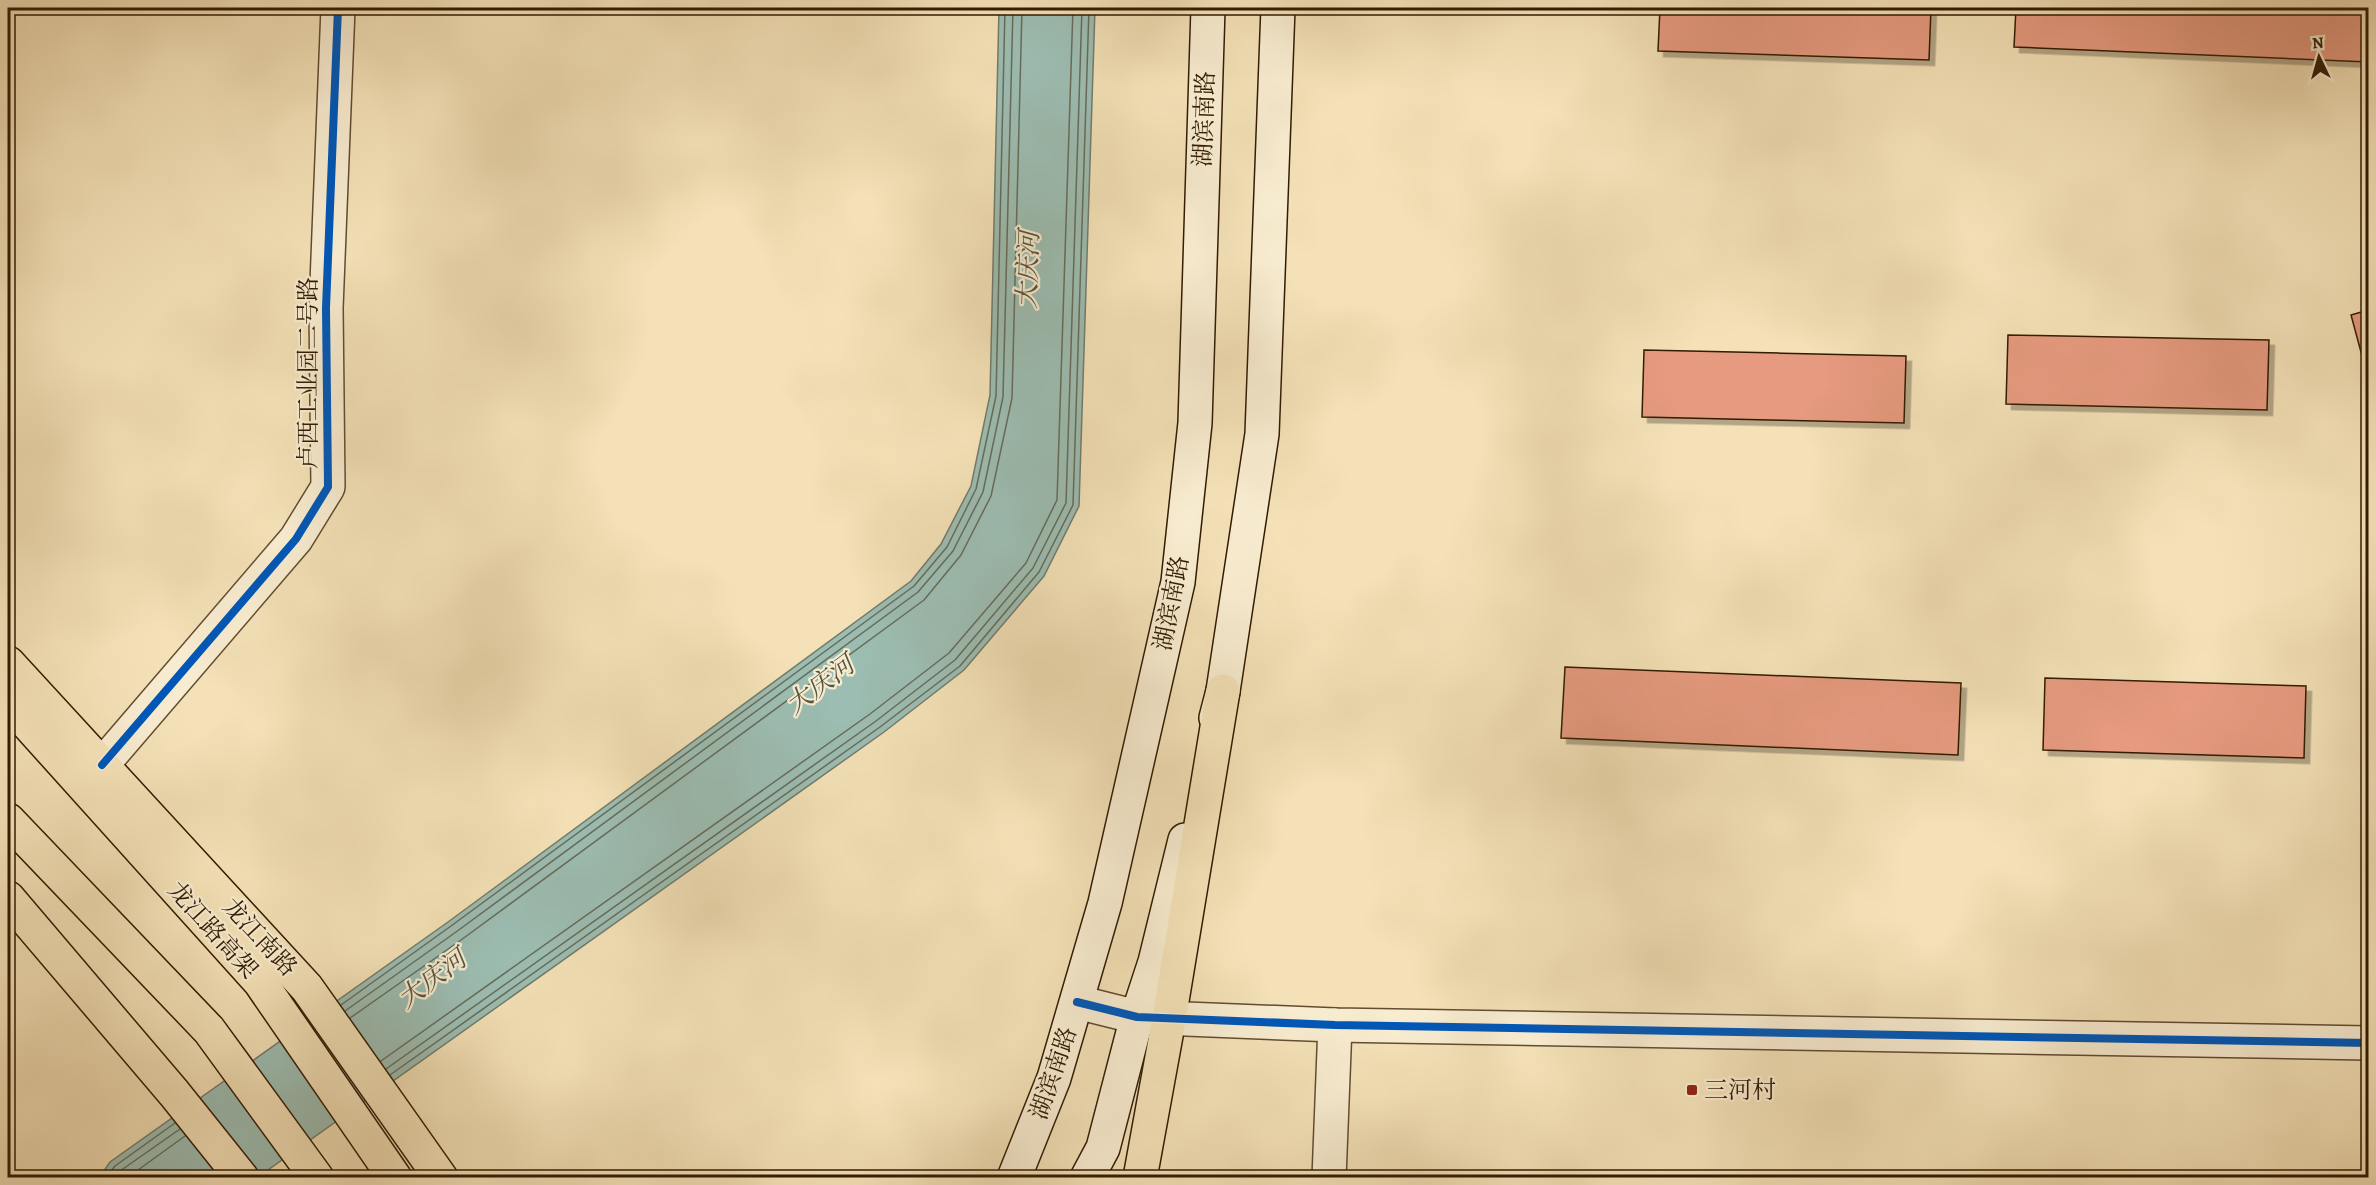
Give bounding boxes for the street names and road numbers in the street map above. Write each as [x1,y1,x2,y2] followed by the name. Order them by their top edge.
[1186,70,1222,168] street label: 湖滨南路
[292,277,324,469] street label: 卢西工业园二号路
[1146,553,1196,653] street label: 湖滨南路
[161,875,265,985] street label: 龙江路高架
[216,891,304,983] street label: 龙江南路
[1022,1022,1084,1124] street label: 湖滨南路

